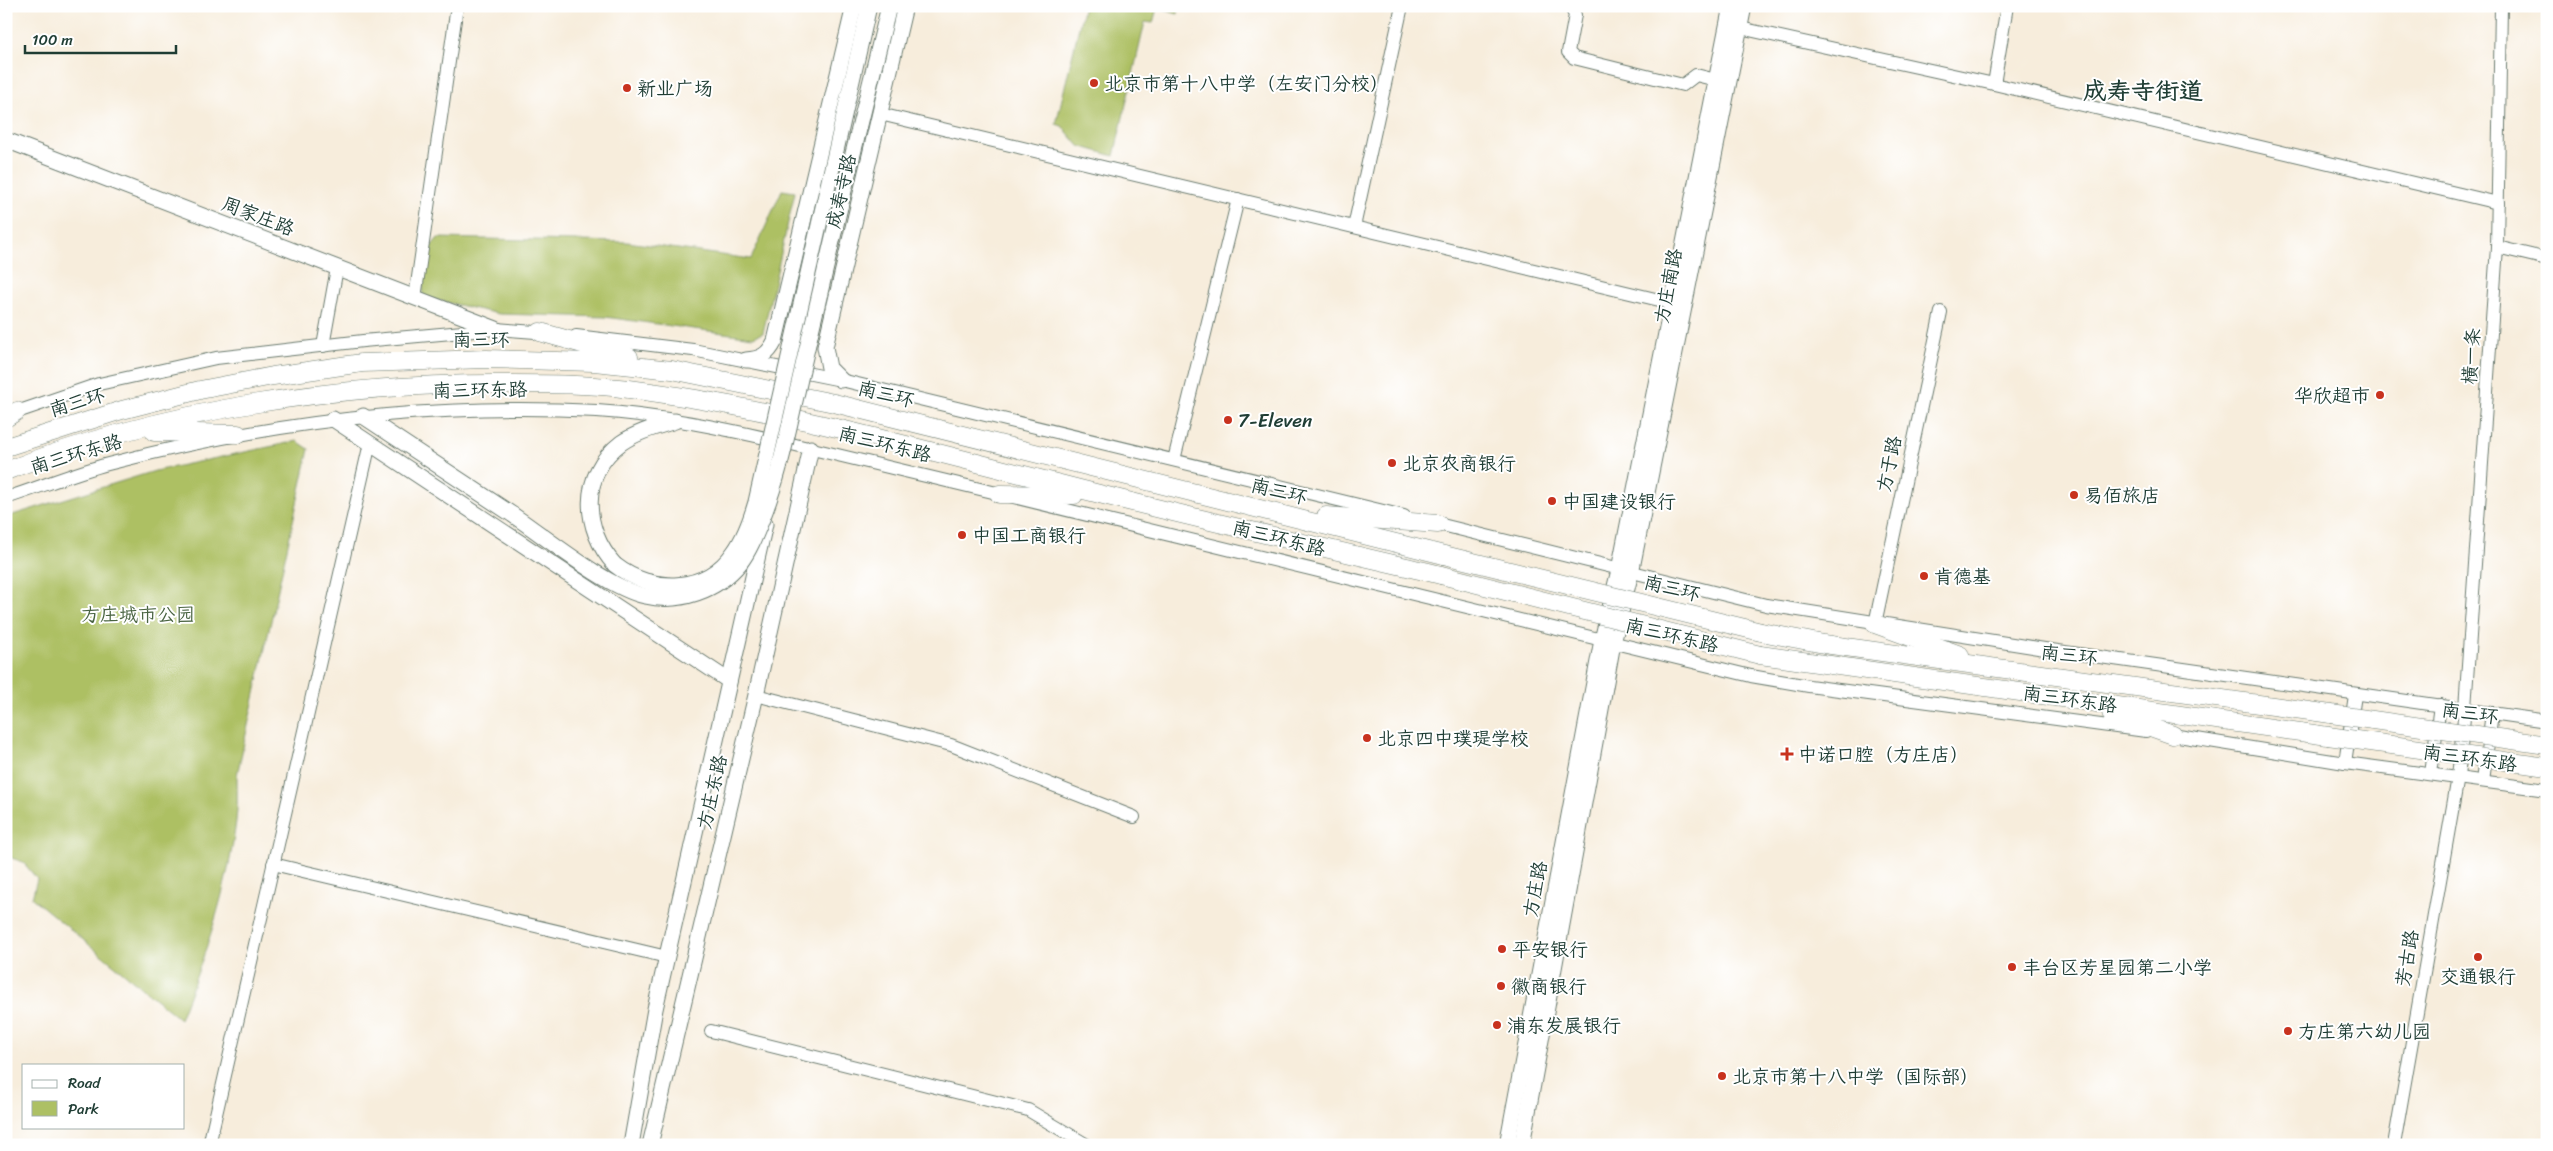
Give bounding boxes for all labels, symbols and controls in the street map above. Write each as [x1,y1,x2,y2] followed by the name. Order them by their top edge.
[25,22,176,54] scale bar
[32,27,73,53] text: 100 m
[1104,67,1389,100] place label: 北京市第十八中学（左安门分校）
[2083,70,2203,112] district label: 成寿寺街道
[637,72,713,105] place label: 新业广场
[1088,77,1100,89] marker: 北京市第十八中学（左安门分校）
[621,82,633,94] marker: 新业广场
[816,150,866,232] street label: 成寿寺路
[217,187,299,245] street label: 周家庄路
[1645,246,1691,326] street label: 方庄南路
[452,323,510,356] street label: 南三环
[2453,326,2489,386] street label: 横一条
[854,371,918,417] street label: 南三环
[432,373,528,407] street label: 南三环东路
[45,378,109,426] street label: 南三环
[2294,379,2370,412] place label: 华欣超市
[2374,389,2386,401] marker: 华欣超市
[1238,404,1312,437] place label: 7-Eleven
[1222,414,1234,426] marker: 7-Eleven
[835,416,935,472] street label: 南三环东路
[26,424,126,484] street label: 南三环东路
[1867,433,1911,495] street label: 方于路
[1402,447,1516,480] place label: 北京农商银行
[1386,457,1398,469] marker: 北京农商银行
[1247,468,1311,514] street label: 南三环
[2084,479,2160,512] place label: 易佰旅店
[1562,485,1676,518] place label: 中国建设银行
[2068,489,2080,501] marker: 易佰旅店
[1546,495,1558,507] marker: 中国建设银行
[1229,510,1329,566] street label: 南三环东路
[972,519,1086,552] place label: 中国工商银行
[956,529,968,541] marker: 中国工商银行
[1934,560,1991,593] place label: 肯德基
[1640,565,1704,611] street label: 南三环
[1918,570,1930,582] marker: 肯德基
[81,598,195,631] park label: 方庄城市公园
[1622,608,1722,662] street label: 南三环东路
[2039,635,2099,675] street label: 南三环
[2021,676,2119,722] street label: 南三环东路
[2439,693,2501,733] street label: 南三环
[1377,722,1529,755] place label: 北京四中璞瑅学校
[1361,732,1373,744] marker: 北京四中璞瑅学校
[2421,735,2519,781] street label: 南三环东路
[1798,738,1969,771] place label: 中诺口腔（方庄店）
[1780,747,1794,761] marker: 中诺口腔（方庄店）
[687,751,737,833] street label: 方庄东路
[1513,858,1557,920] street label: 方庄路
[2386,927,2428,989] street label: 芳古路
[1512,933,1588,966] place label: 平安银行
[1496,943,1508,955] marker: 平安银行
[2022,951,2212,984] place label: 丰台区芳星园第二小学
[2472,951,2484,963] marker: 交通银行
[2440,960,2516,993] place label: 交通银行
[2006,961,2018,973] marker: 丰台区芳星园第二小学
[1511,970,1587,1003] place label: 徽商银行
[1495,980,1507,992] marker: 徽商银行
[1507,1009,1621,1042] place label: 浦东发展银行
[2298,1015,2431,1048] place label: 方庄第六幼儿园
[1491,1019,1503,1031] marker: 浦东发展银行
[2282,1025,2294,1037] marker: 方庄第六幼儿园
[1732,1060,1979,1093] place label: 北京市第十八中学（国际部）
[22,1064,185,1128] legend
[68,1070,101,1096] text: Road
[1716,1070,1728,1082] marker: 北京市第十八中学（国际部）
[68,1096,99,1122] text: Park

